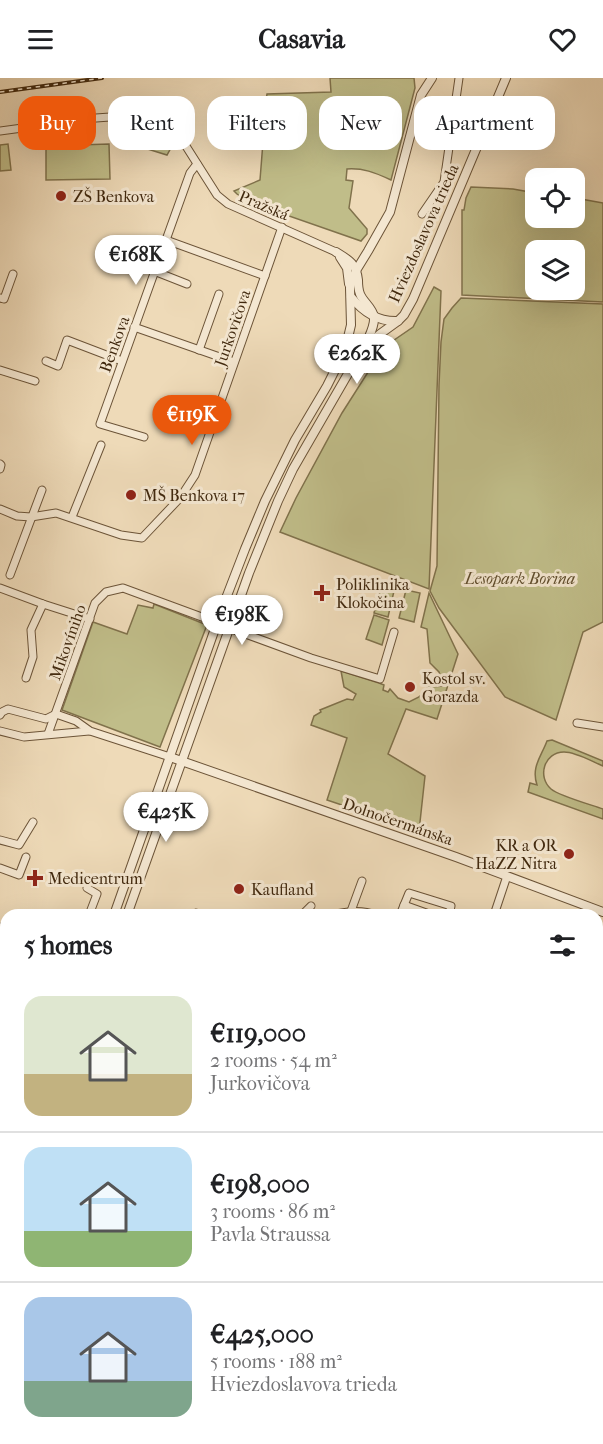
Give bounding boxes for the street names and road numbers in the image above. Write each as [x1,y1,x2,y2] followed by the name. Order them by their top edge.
[384,161,463,305] street label: Hviezdoslavova trieda
[236,186,292,225] street label: Pražská
[210,287,255,371] street label: Jurkovičova
[96,313,134,375] street label: Benkova
[45,602,90,683] street label: Mikovíniho
[340,794,456,849] street label: Dolnočermánska

